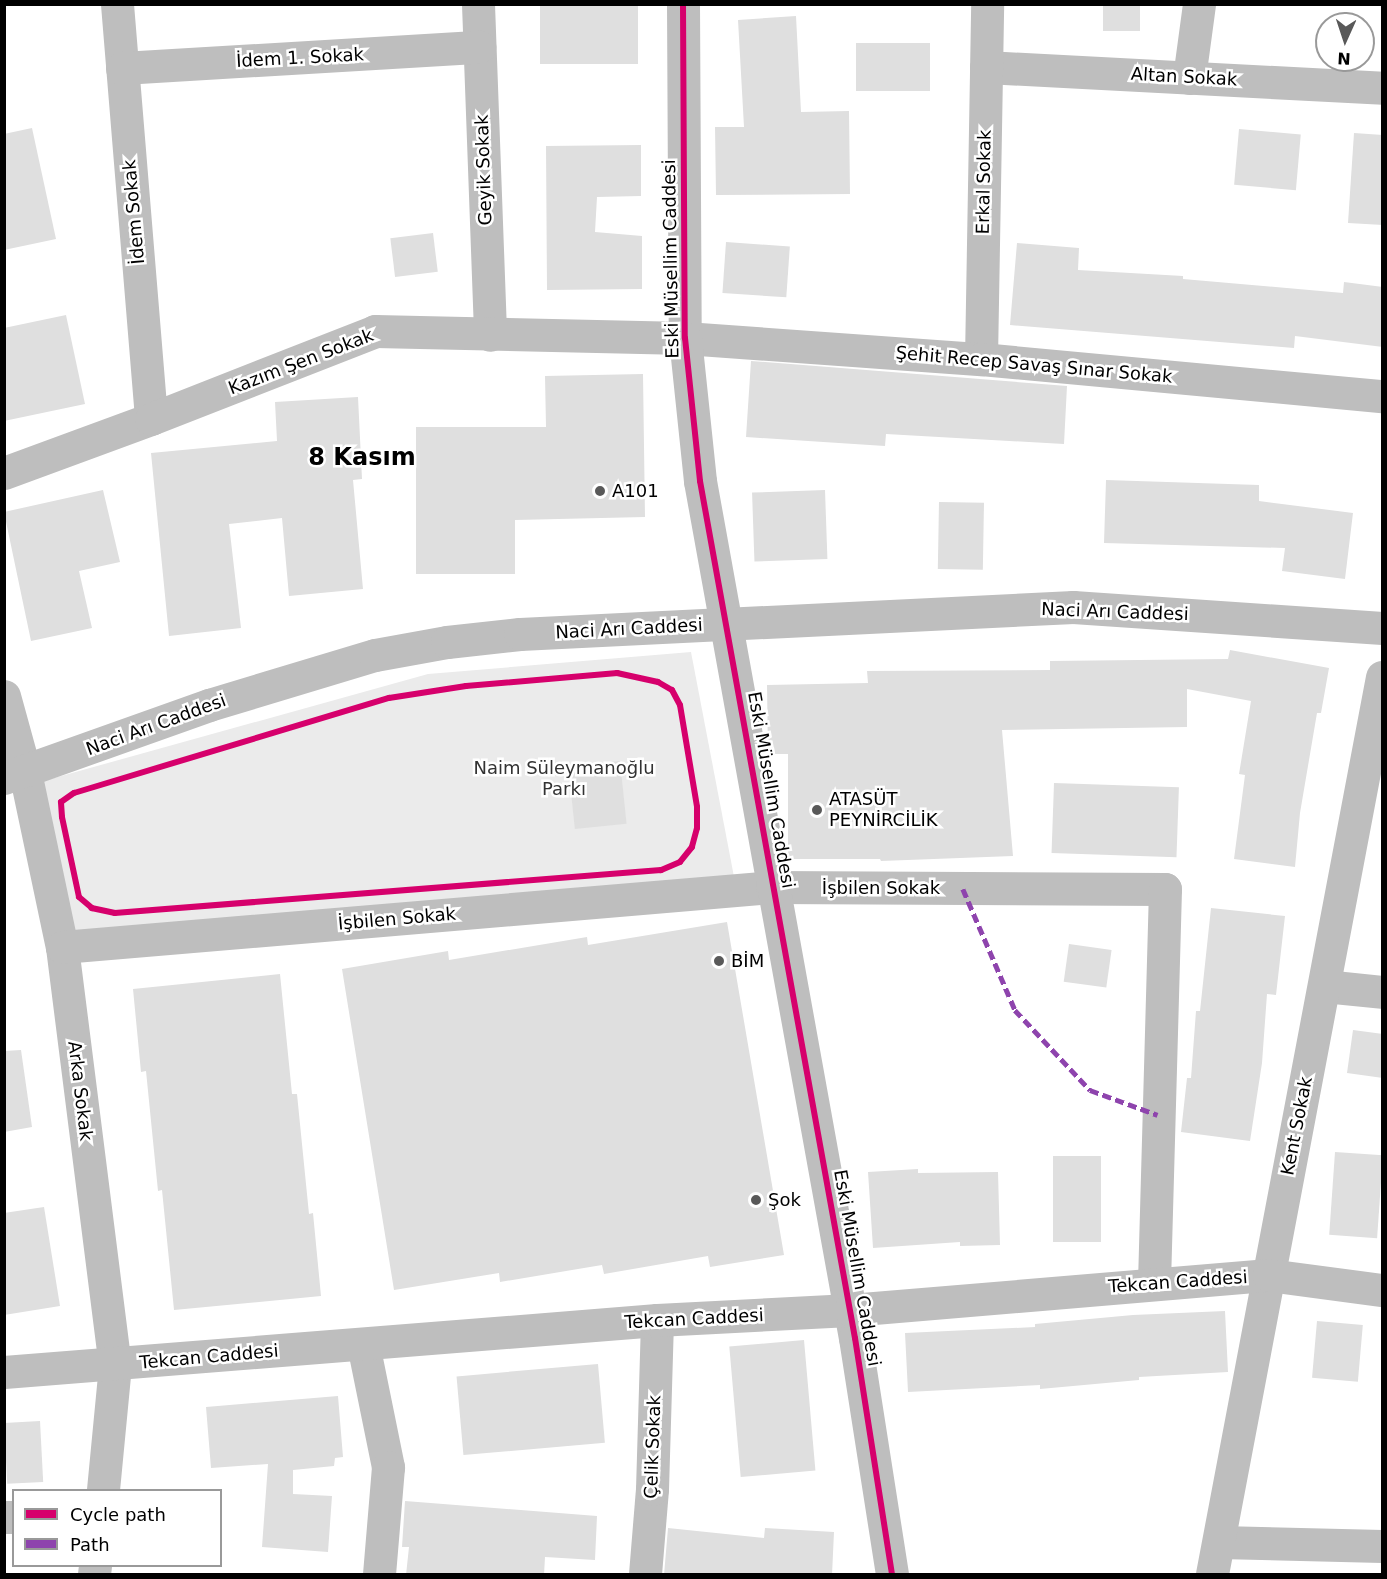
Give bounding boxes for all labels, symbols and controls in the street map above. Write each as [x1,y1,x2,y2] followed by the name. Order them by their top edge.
[1315,12,1375,72] north arrow
[236,44,364,72] street label: İdem 1. Sokak
[1337,49,1351,68] text: N
[1130,63,1238,91] street label: Altan Sokak
[471,114,497,226] street label: Geyik Sokak
[972,130,996,234] street label: Erkal Sokak
[119,159,149,265] street label: İdem Sokak
[658,159,684,359] street label: Eski Müsellim Caddesi
[225,324,377,400] street label: Kazım Şen Sokak
[895,342,1173,388] street label: Şehit Recep Savaş Sınar Sokak
[308,444,416,472] district label: 8 Kasım
[612,480,659,502] place label: A101
[593,484,607,498] marker: A101
[1041,599,1189,625] street label: Naci Arı Caddesi
[555,614,703,644] street label: Naci Arı Caddesi
[83,690,229,760] street label: Naci Arı Caddesi
[743,690,799,890] street label: Eski Müsellim Caddesi
[473,758,655,800] park label: Naim Süleymanoğlu Parkı
[829,789,938,832] place label: ATASÜT PEYNİRCİLİK
[810,803,824,817] marker: ATASÜT PEYNİRCİLİK
[822,877,940,899] street label: İşbilen Sokak
[337,903,457,935] street label: İşbilen Sokak
[731,950,764,972] place label: BİM
[712,954,726,968] marker: BİM
[63,1040,97,1142] street label: Arka Sokak
[1277,1075,1317,1177] street label: Kent Sokak
[829,1168,885,1368] street label: Eski Müsellim Caddesi
[768,1189,801,1211] place label: Şok
[749,1193,763,1207] marker: Şok
[1108,1266,1248,1298] street label: Tekcan Caddesi
[624,1305,764,1333] street label: Tekcan Caddesi
[139,1340,279,1374] street label: Tekcan Caddesi
[640,1395,666,1499] street label: Çelik Sokak
[12,1489,222,1567] legend
[70,1504,166,1525] text: Cycle path
[70,1534,110,1555] text: Path

